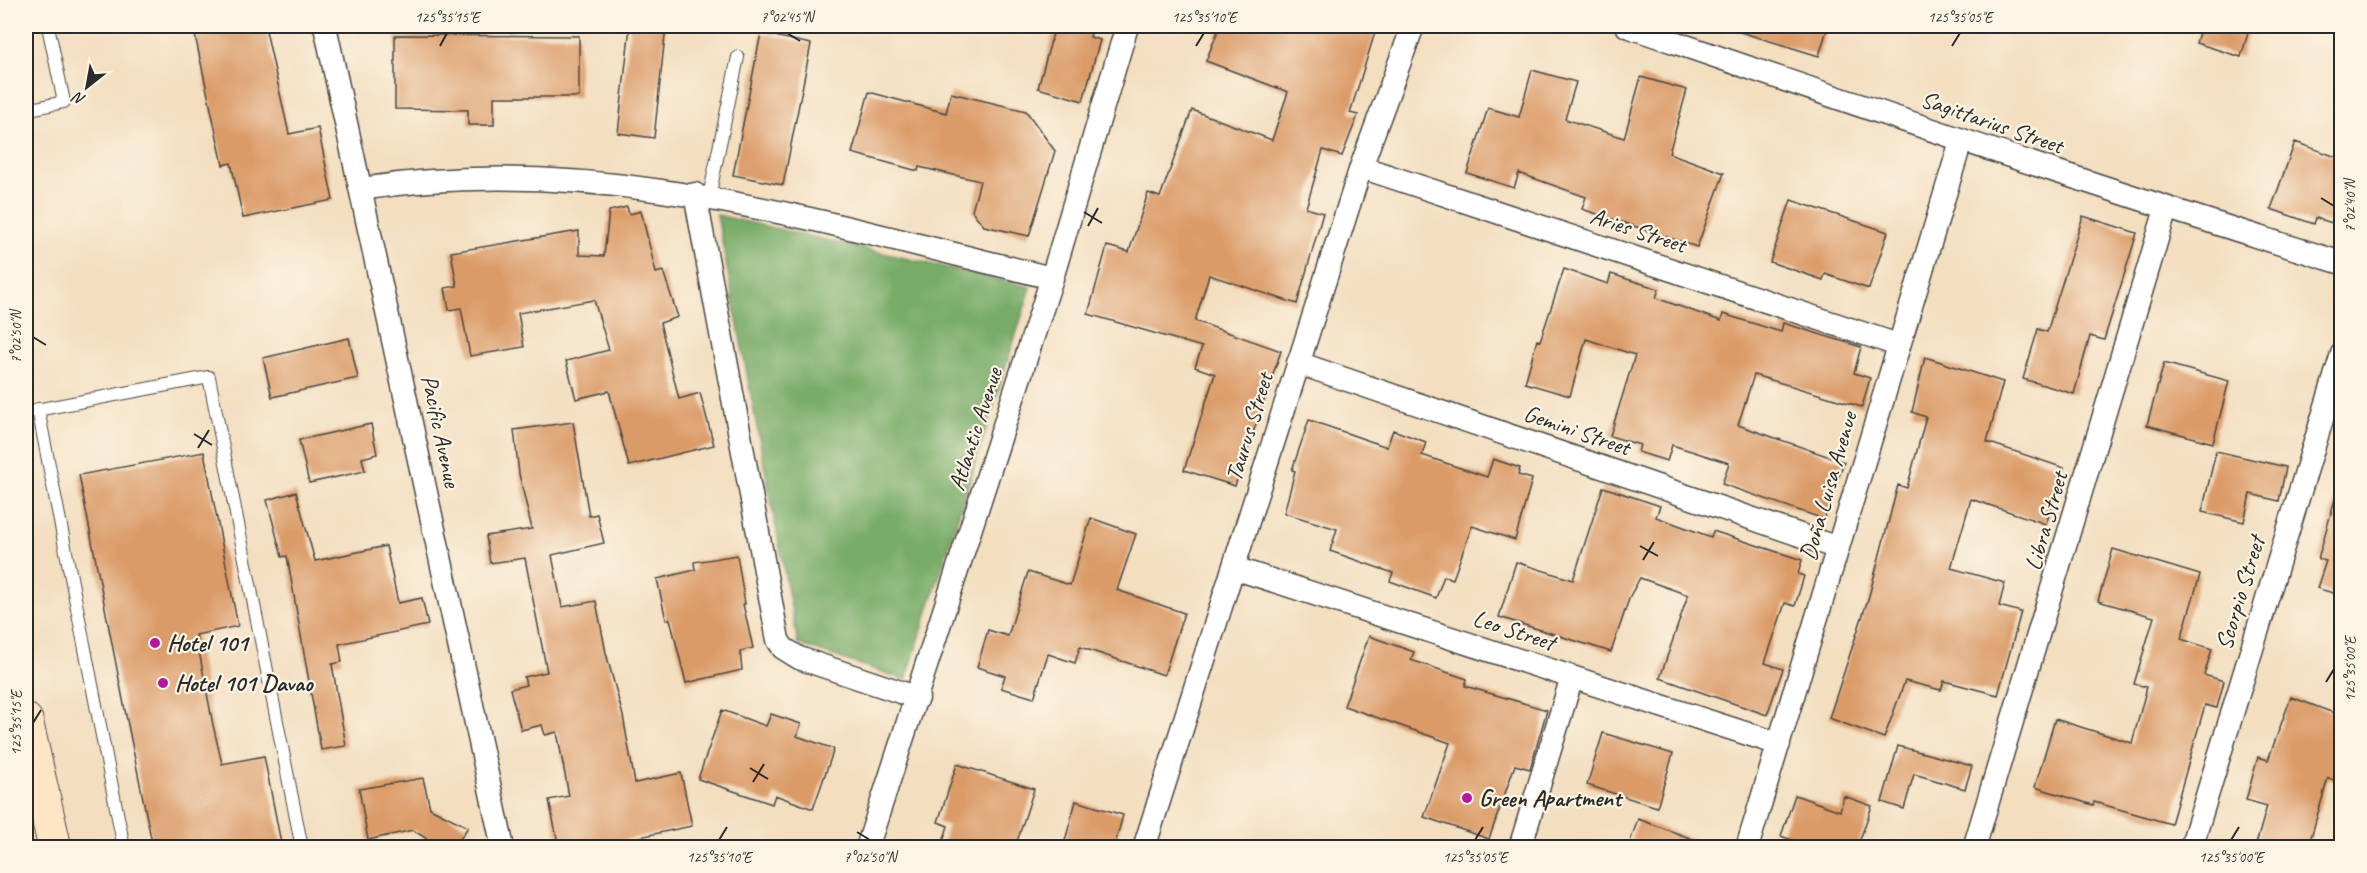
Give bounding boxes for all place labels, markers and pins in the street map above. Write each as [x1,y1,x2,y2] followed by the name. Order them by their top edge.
[167,628,251,658] place label: Hotel 101
[148,636,162,650] marker: Hotel 101
[175,668,315,698] place label: Hotel 101 Davao
[156,676,170,690] marker: Hotel 101 Davao
[1479,783,1624,813] place label: Green Apartment
[1460,791,1474,805] marker: Green Apartment

